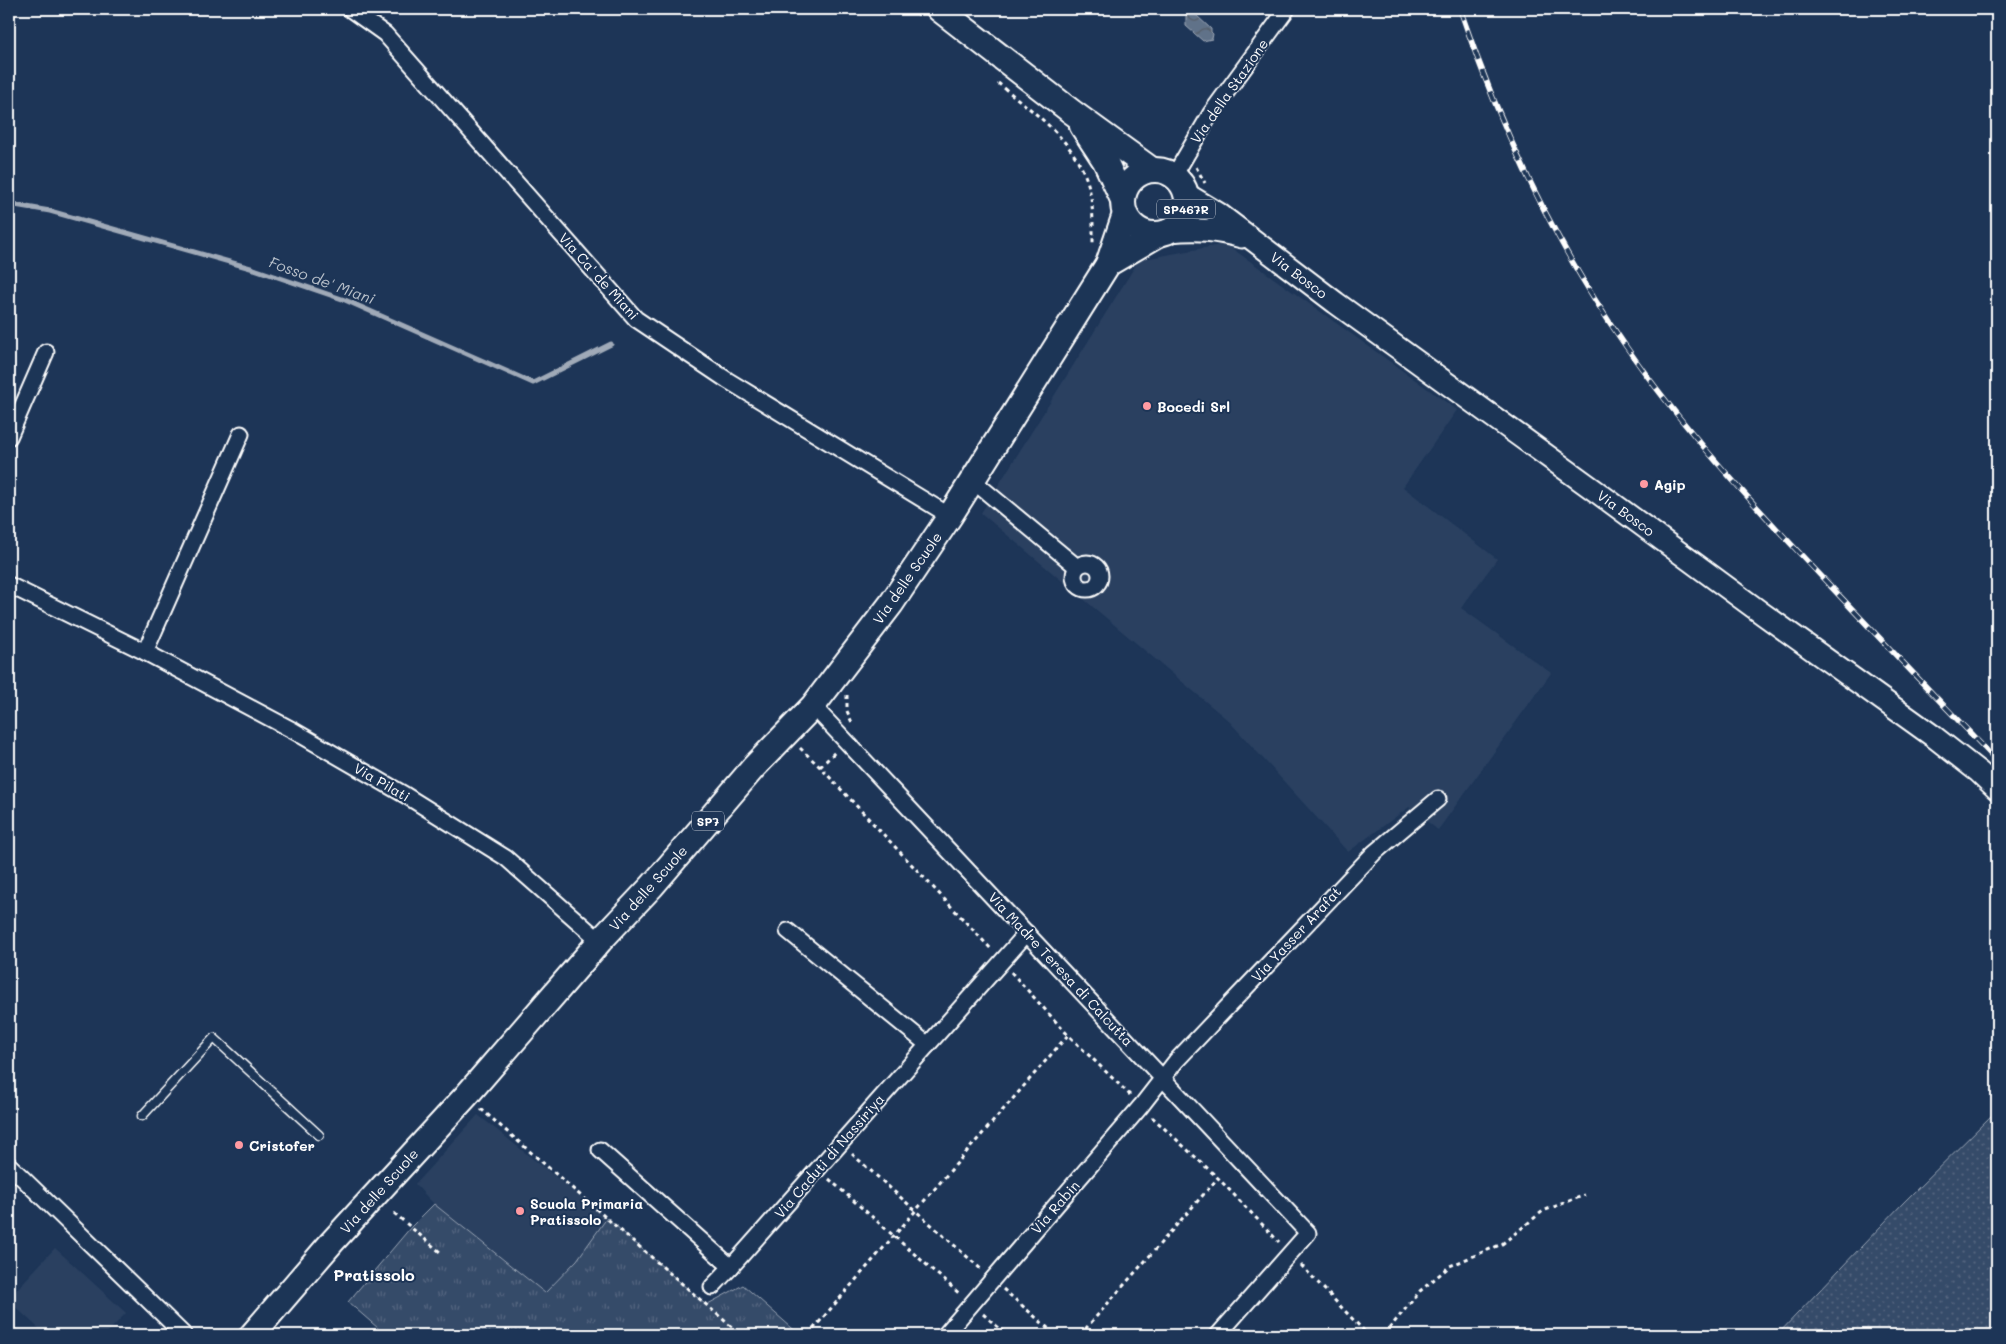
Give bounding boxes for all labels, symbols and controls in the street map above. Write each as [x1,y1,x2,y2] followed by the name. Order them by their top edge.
[1186,35,1272,147] street label: Via della Stazione
[1157,200,1215,218] road number: SP467R
[555,228,643,324] street label: Via Ca' de Miani
[1267,247,1331,303] street label: Via Bosco
[266,252,378,309] water label: Fosso de' Miani
[1157,397,1230,416] place label: Bocedi Srl
[1141,400,1153,412] marker: Bocedi Srl
[1654,475,1686,494] place label: Agip
[1638,478,1650,490] marker: Agip
[1593,486,1659,540] street label: Via Bosco
[868,528,946,628] street label: Via delle Scuole
[350,758,414,806] street label: Via Pilati
[692,811,724,830] road number: SP7
[605,841,691,935] street label: Via delle Scuole
[1247,882,1345,986] street label: Via Yasser Arafat
[984,888,1138,1050] street label: Via Madre Teresa di Calcutta
[770,1090,888,1222] street label: Via Caduti di Nassiriya
[249,1136,315,1155] place label: Cristofer
[233,1139,245,1151] marker: Cristofer
[336,1144,422,1238] street label: Via delle Scuole
[1026,1176,1084,1238] street label: Via Rabin
[530,1194,643,1229] place label: Scuola Primaria Pratissolo
[514,1205,526,1217] marker: Scuola Primaria Pratissolo
[333,1264,415,1285] district label: Pratissolo

